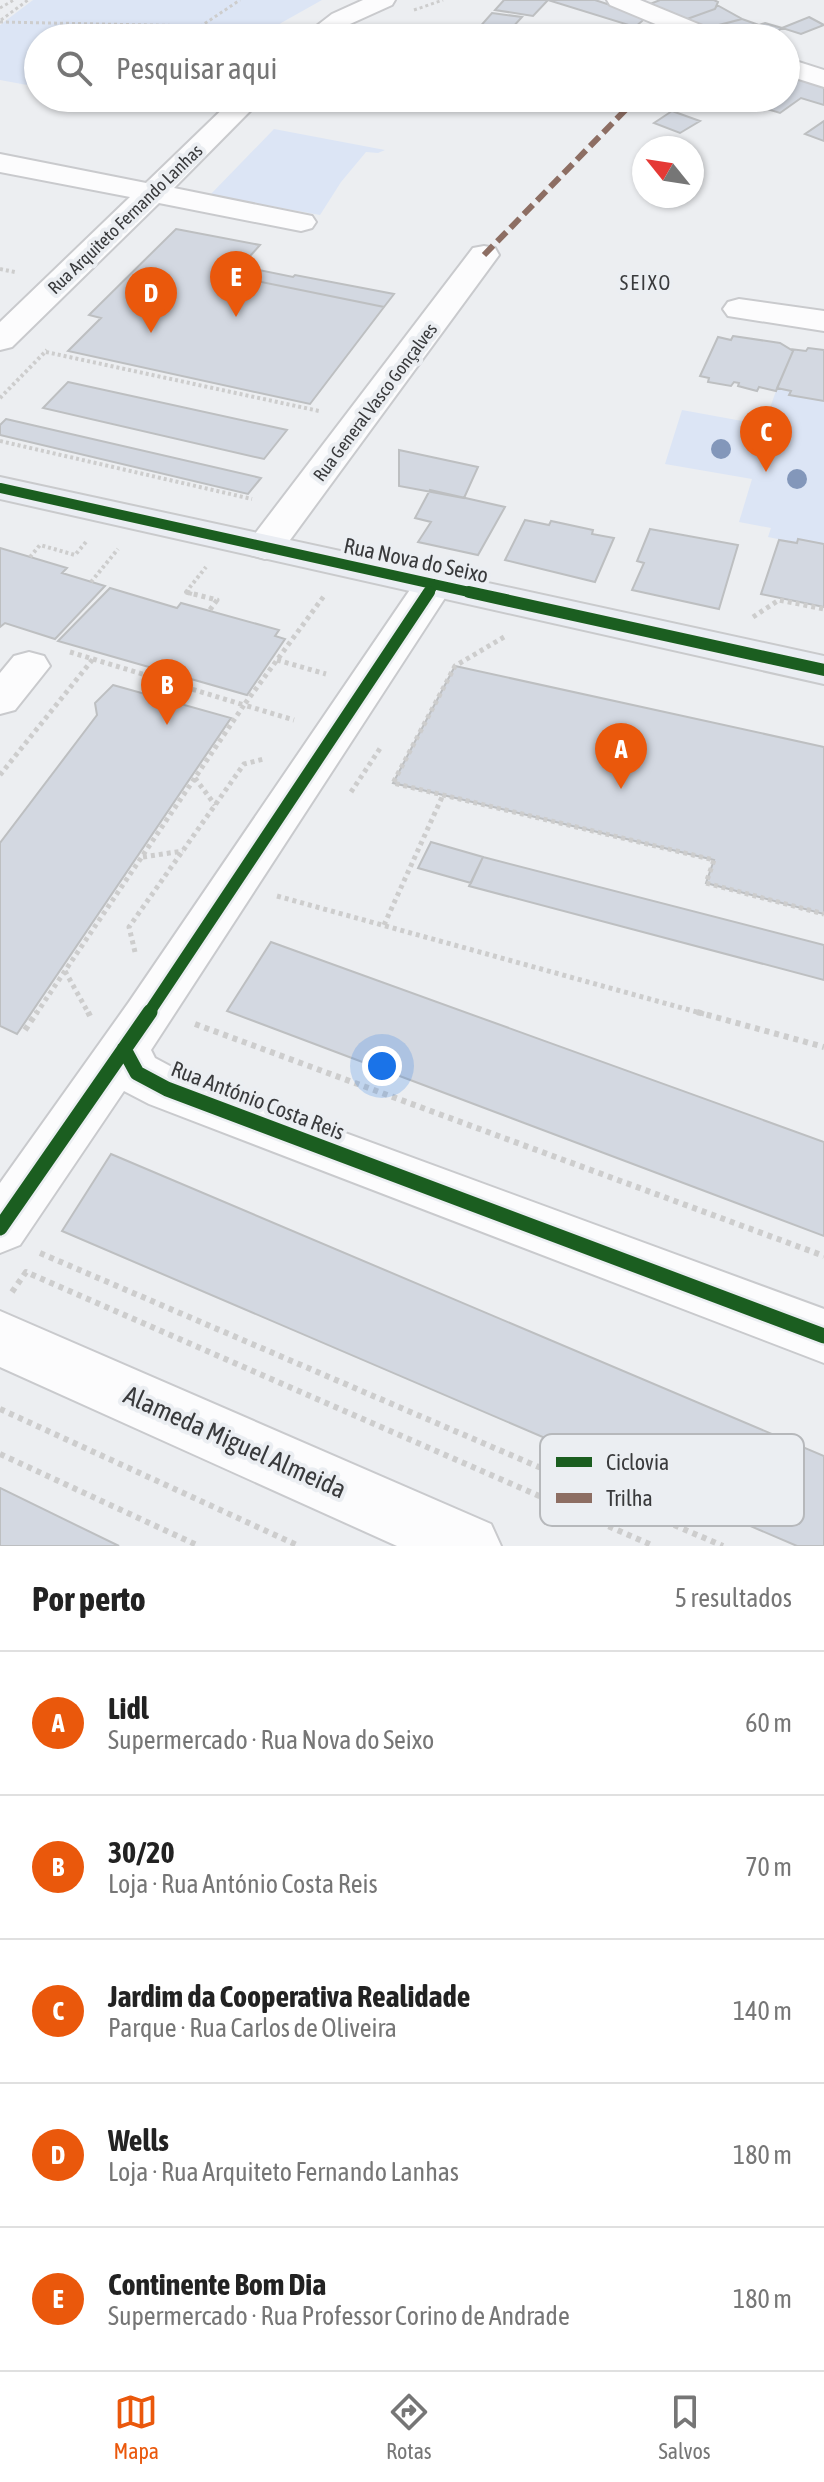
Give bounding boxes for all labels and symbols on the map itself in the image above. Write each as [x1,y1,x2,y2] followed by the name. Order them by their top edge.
[632,136,704,208] north arrow
[43,140,207,298] street label: Rua Arquiteto Fernando Lanhas
[210,251,262,317] pin: E
[125,267,177,333] pin: D
[620,271,672,294] district label: SEIXO
[309,319,441,485] street label: Rua General Vasco Gonçalves
[740,406,792,472] pin: C
[341,532,491,588] street label: Rua Nova do Seixo
[141,659,193,725] pin: B
[595,723,647,789] pin: A
[362,1046,402,1086] your location
[168,1055,348,1145] street label: Rua António Costa Reis
[119,1379,351,1505] street label: Alameda Miguel Almeida
[540,1434,804,1526] legend
[606,1449,669,1475] text: Ciclovia
[606,1485,653,1511] text: Trilha

